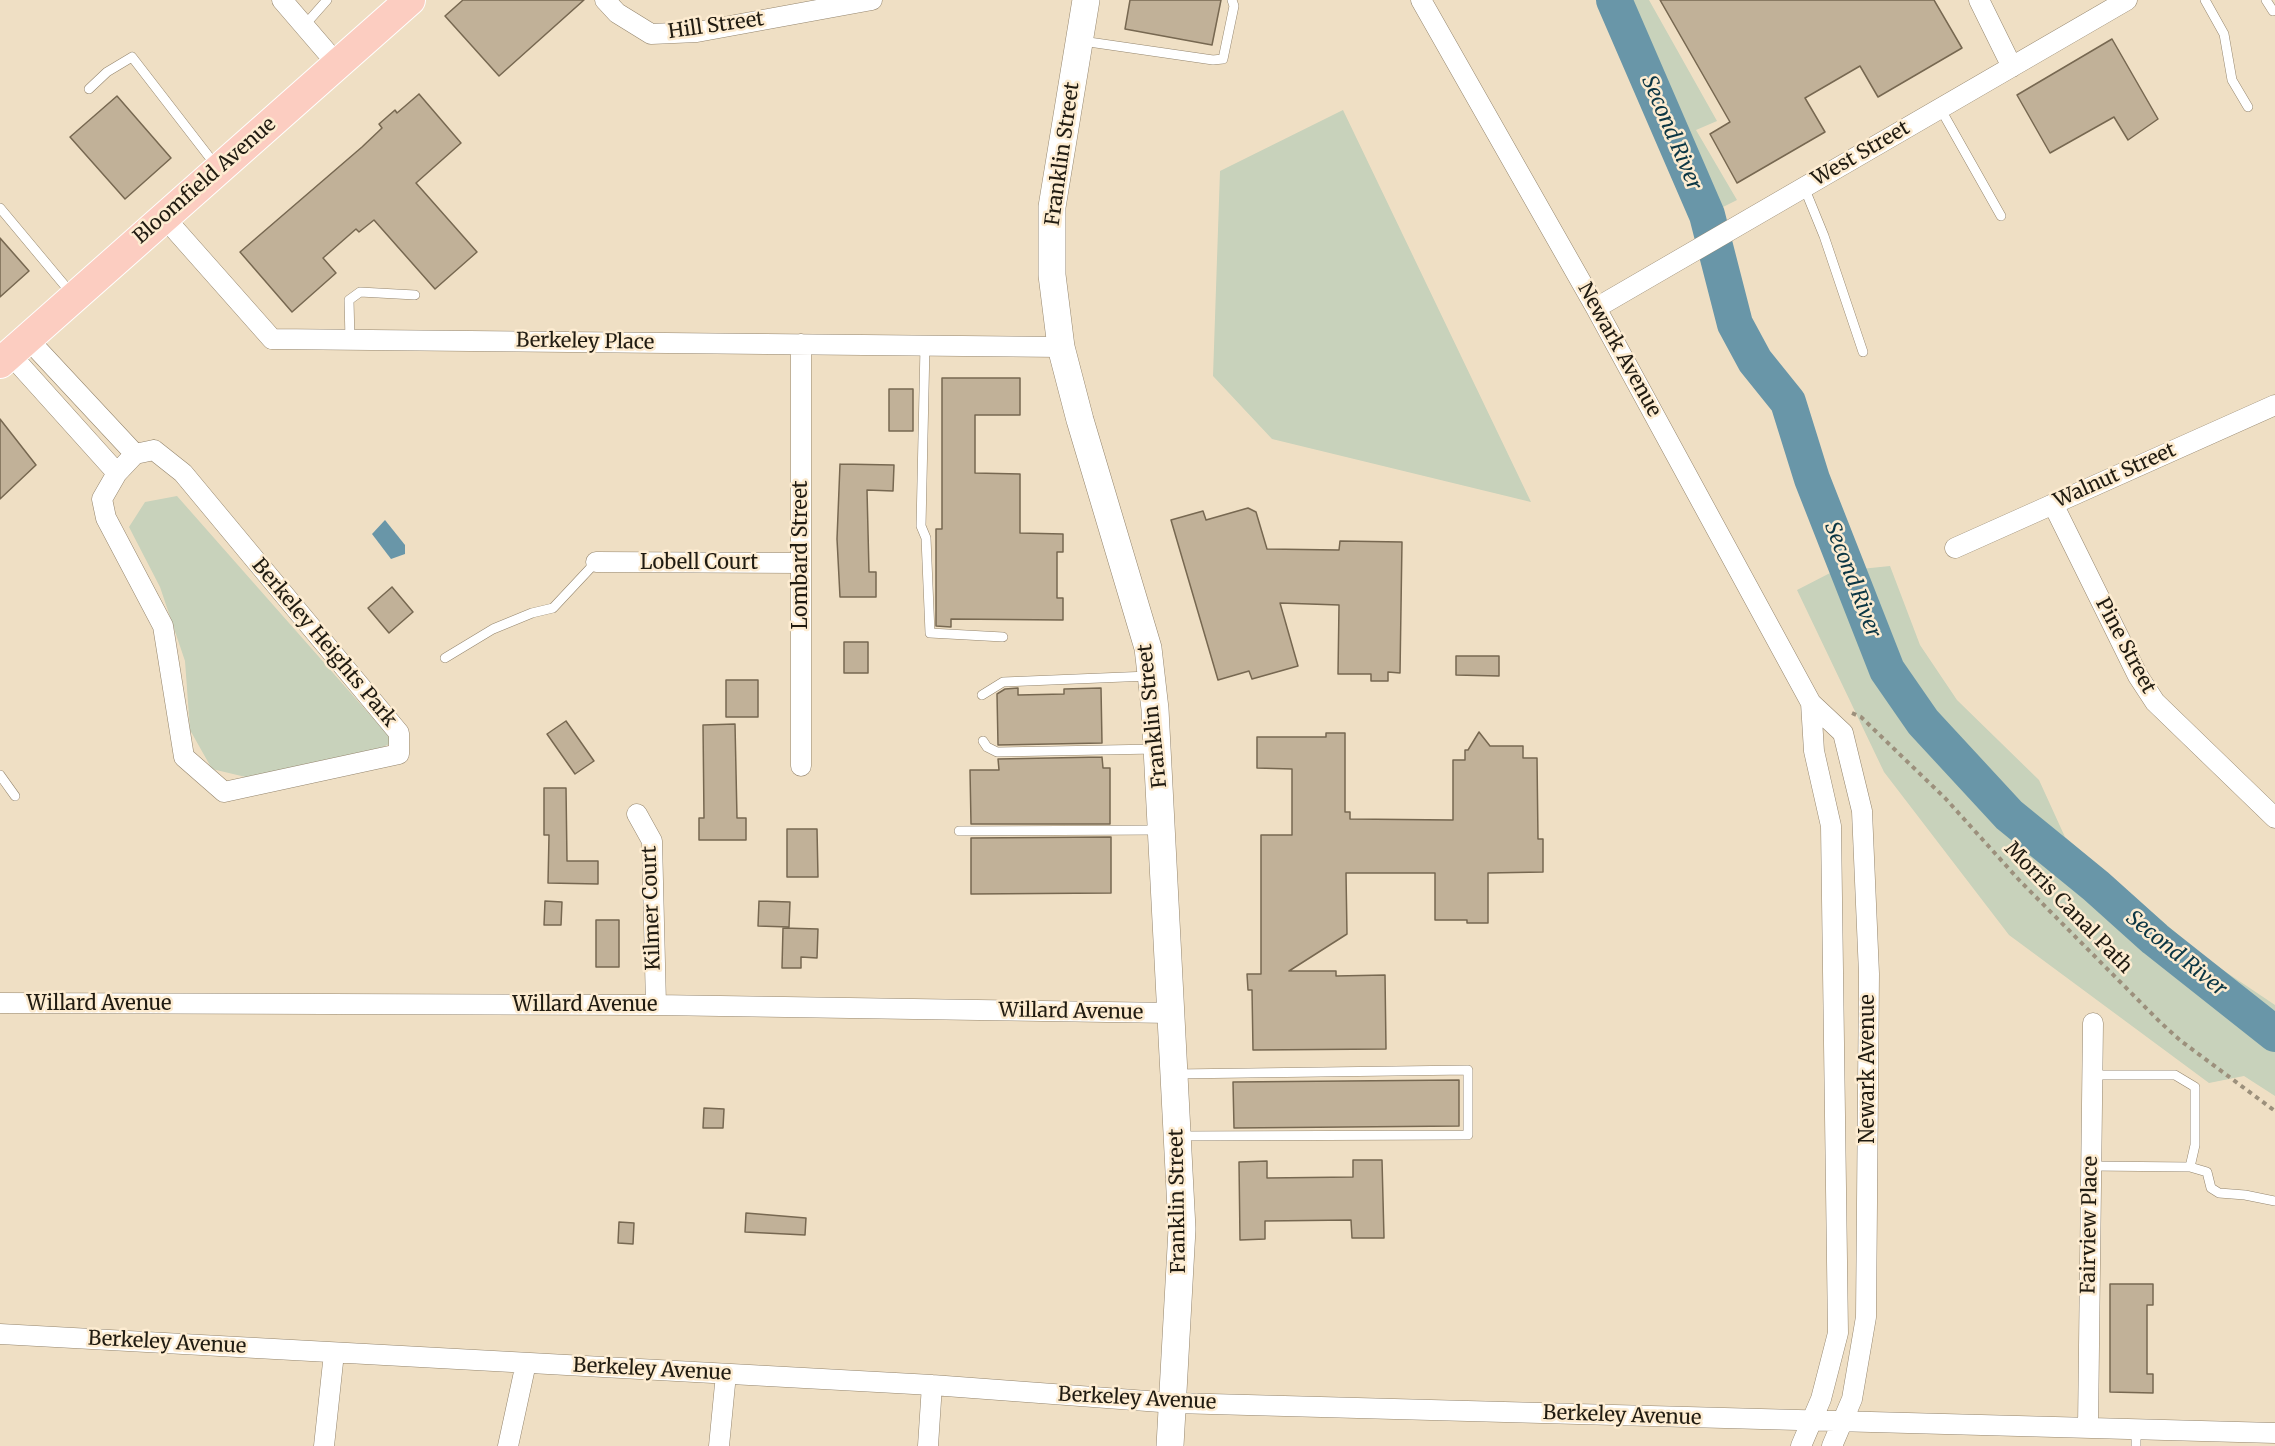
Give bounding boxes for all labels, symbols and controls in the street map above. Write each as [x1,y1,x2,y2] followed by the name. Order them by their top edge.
[666,7,766,45] street label: Hill Street
[1636,72,1706,194] water label: Second River
[1041,81,1085,227] street label: Franklin Street
[129,113,281,249] street label: Bloomfield Avenue
[1808,116,1914,192] street label: West Street
[1572,279,1666,421] street label: Newark Avenue
[516,329,654,355] street label: Berkeley Place
[2050,438,2180,514] street label: Walnut Street
[789,480,813,630] street label: Lombard Street
[1818,519,1886,641] water label: Second River
[640,551,758,575] street label: Lobell Court
[247,554,401,732] street label: Berkeley Heights Park
[2090,594,2160,698] street label: Pine Street
[1133,643,1173,789] street label: Franklin Street
[1999,837,2137,979] street label: Morris Canal Path
[638,845,666,971] street label: Kilmer Court
[2121,906,2231,1002] water label: Second River
[27,992,171,1016] street label: Willard Avenue
[513,993,657,1017] street label: Willard Avenue
[1856,994,1880,1144] street label: Newark Avenue
[998,999,1144,1025] street label: Willard Avenue
[1165,1128,1191,1274] street label: Franklin Street
[2077,1156,2103,1294] street label: Fairview Place
[87,1327,247,1359] street label: Berkeley Avenue
[572,1354,732,1386] street label: Berkeley Avenue
[1057,1383,1217,1415] street label: Berkeley Avenue
[1542,1401,1702,1431] street label: Berkeley Avenue

